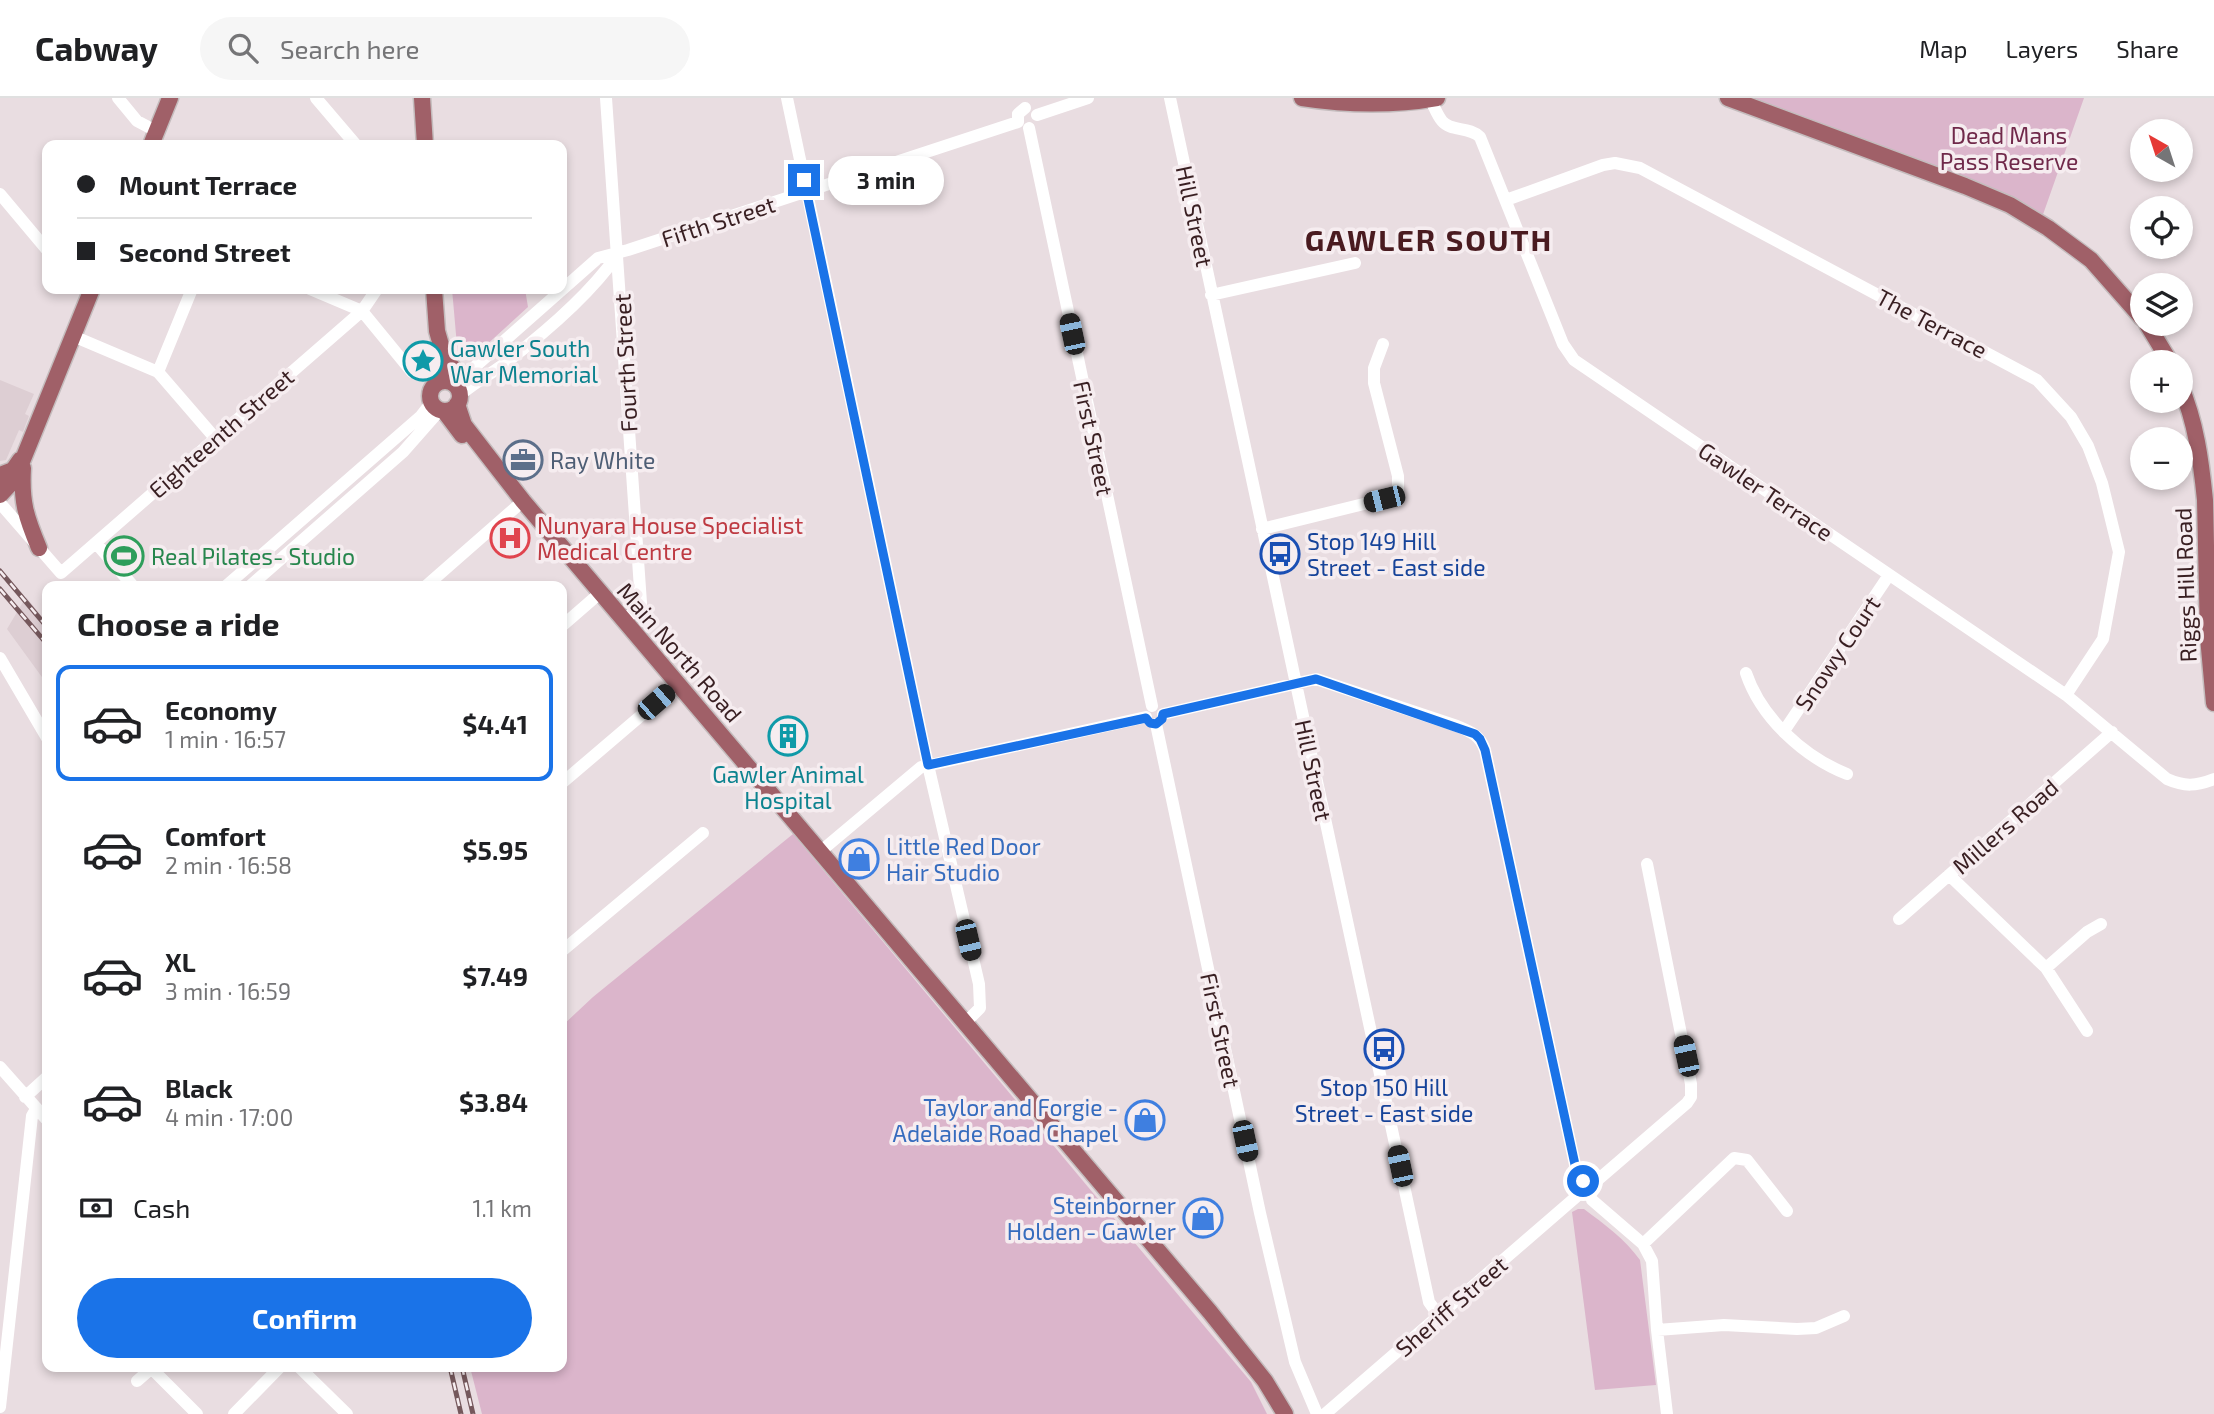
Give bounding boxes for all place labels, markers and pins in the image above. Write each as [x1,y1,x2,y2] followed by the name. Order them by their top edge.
[450,334,598,388] place label: Gawler South War Memorial
[402,340,444,382] place icon: Gawler South War Memorial
[502,439,544,481] office icon: Ray White
[550,446,655,474] place label: Ray White
[537,511,803,565] place label: Nunyara House Specialist Medical Centre
[489,517,531,559] hospital icon: Nunyara House Specialist Medical Centre
[1307,527,1486,581] place label: Stop 149 Hill Street - East side
[1259,533,1301,575] bus stop icon: Stop 149 Hill Street - East side
[103,535,145,577] sports icon: Real Pilates- Studio
[151,542,355,570] place label: Real Pilates- Studio
[767,715,809,757] building icon: Gawler Animal Hospital
[712,760,864,814] place label: Gawler Animal Hospital
[886,832,1041,886] place label: Little Red Door Hair Studio
[838,838,880,880] shop icon: Little Red Door Hair Studio
[1363,1028,1405,1070] bus stop icon: Stop 150 Hill Street - East side
[1295,1073,1473,1127] place label: Stop 150 Hill Street - East side
[893,1093,1118,1147] place label: Taylor and Forgie - Adelaide Road Chapel
[1124,1099,1166,1141] shop icon: Taylor and Forgie - Adelaide Road Chapel
[1007,1191,1176,1245] place label: Steinborner Holden - Gawler
[1182,1197,1224,1239] shop icon: Steinborner Holden - Gawler

